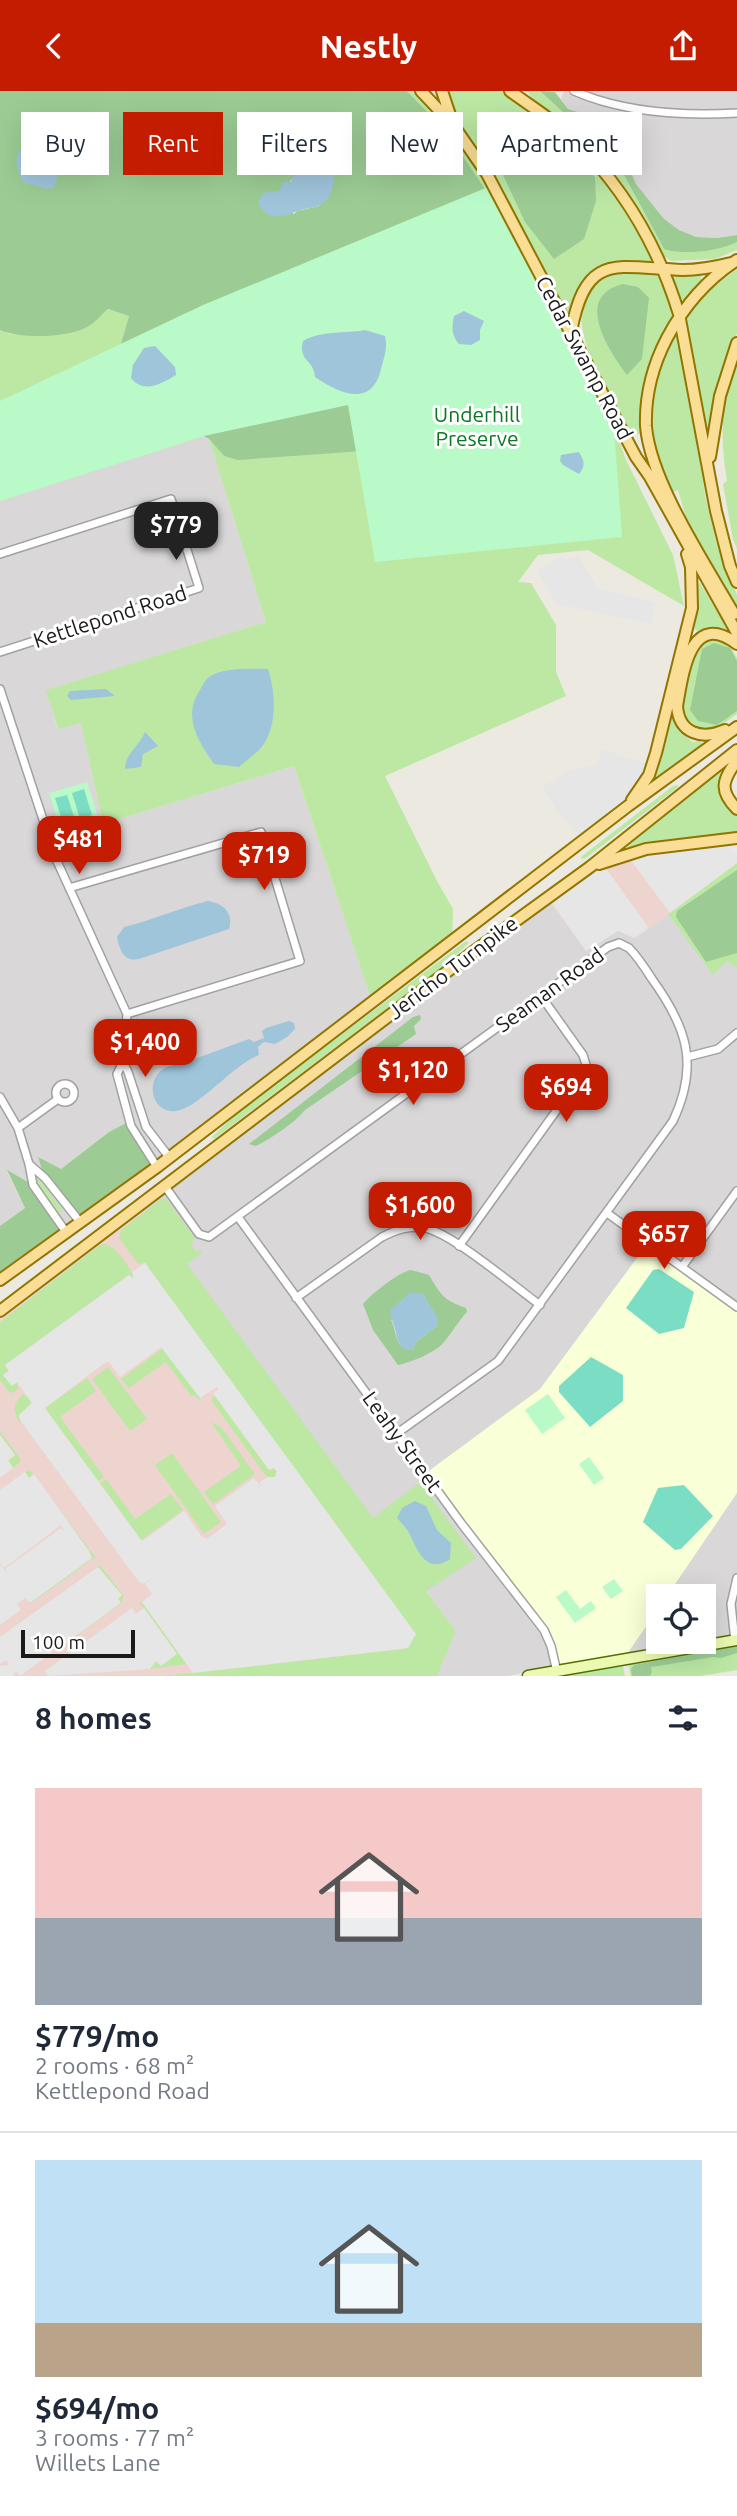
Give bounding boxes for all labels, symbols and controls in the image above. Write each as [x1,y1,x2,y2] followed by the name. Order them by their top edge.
[35,27,73,65] icon: back
[664,27,702,65] icon: share
[320,28,417,64] text: Nestly
[21,112,109,175] chip: Buy
[123,112,223,175] chip: Rent
[237,112,352,175] chip: Filters
[366,112,463,175] chip: New
[477,112,642,175] chip: Apartment
[532,272,638,443] street label: Cedar Swamp Road
[434,402,520,450] park label: Underhill Preserve
[135,503,217,562] pin: $779
[150,512,202,537] text: $779
[30,580,189,652] street label: Kettlepond Road
[38,817,120,876] pin: $481
[53,826,105,851] text: $481
[223,833,305,892] pin: $719
[238,842,290,867] text: $719
[383,911,522,1024] street label: Jericho Turnpike
[491,942,608,1036] street label: Seaman Road
[88,1019,202,1079] pin: $1,400
[110,1029,180,1054] text: $1,400
[356,1047,470,1107] pin: $1,120
[378,1057,448,1082] text: $1,120
[525,1065,607,1124] pin: $694
[540,1074,592,1099] text: $694
[363,1183,477,1242] pin: $1,600
[385,1192,455,1217] text: $1,600
[623,1211,705,1271] pin: $657
[638,1221,690,1246] text: $657
[358,1386,447,1496] street label: Leahy Street
[646,1584,716,1654] map controls
[646,1584,716,1654] button: locate
[21,1627,135,1659] scale bar
[32,1631,85,1653] text: 100 m
[664,1699,702,1737] icon: filters
[35,1701,152,1735] text: 8 homes
[306,1834,432,1960] icon: home
[35,2019,159,2053] text: $779/mo
[35,2053,194,2078] text: 2 rooms · 68 m²
[35,2078,210,2103] text: Kettlepond Road
[306,2206,432,2332] icon: home
[35,2391,159,2425] text: $694/mo
[35,2425,194,2450] text: 3 rooms · 77 m²
[35,2450,161,2475] text: Willets Lane

